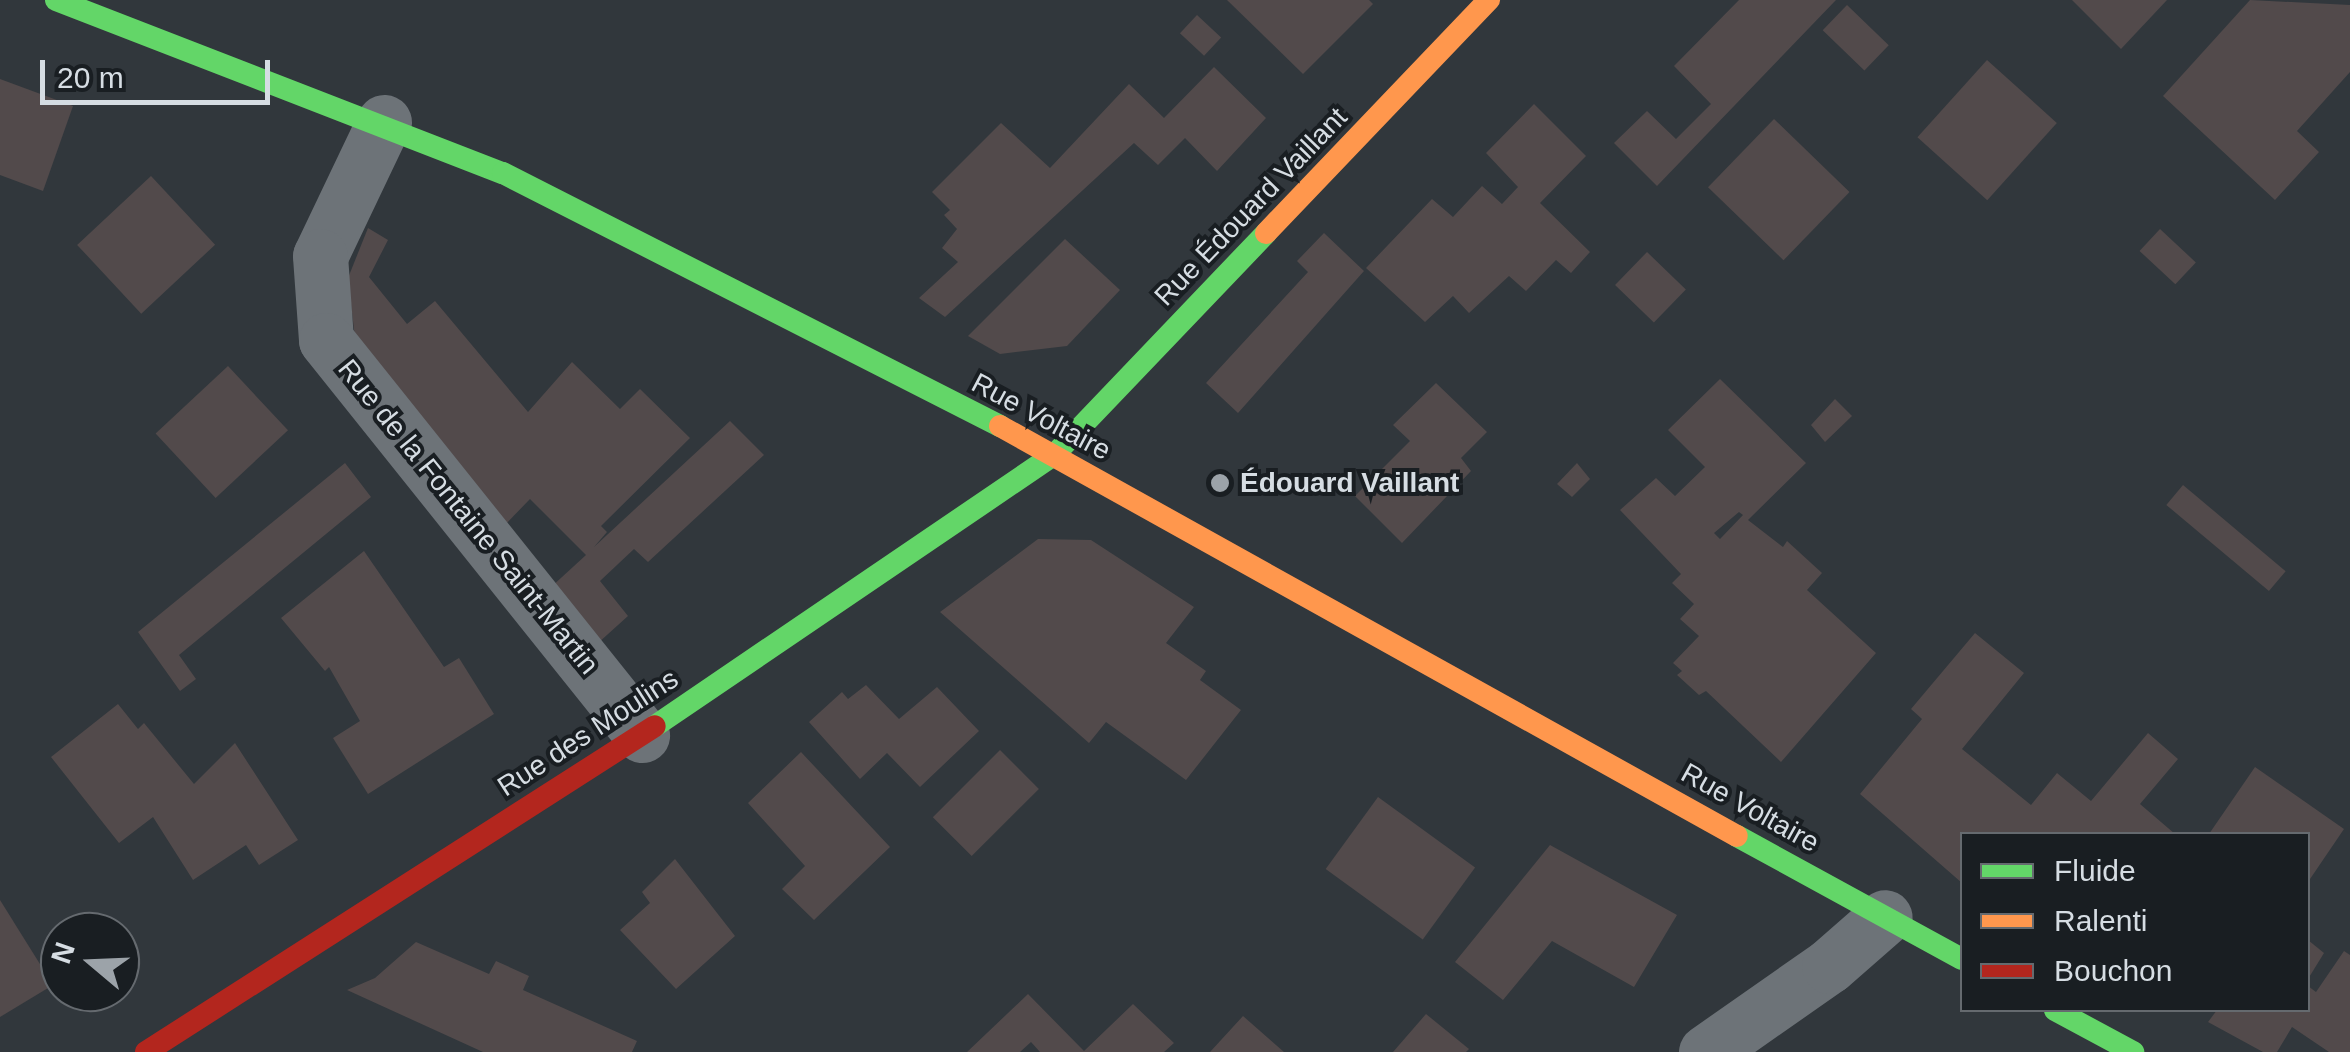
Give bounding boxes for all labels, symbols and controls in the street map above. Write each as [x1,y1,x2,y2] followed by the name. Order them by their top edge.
[45,40,275,102] scale bar
[57,61,124,94] text: 20 m
[1148,101,1354,313] street label: Rue Édouard Vaillant
[331,353,605,681] street label: Rue de la Fontaine Saint-Martin
[966,366,1116,468] street label: Rue Voltaire
[1240,466,1459,500] place label: Édouard Vaillant
[1209,472,1231,494] marker: Édouard Vaillant
[491,662,685,804] street label: Rue des Moulins
[1675,756,1825,860] street label: Rue Voltaire
[1960,832,2310,1012] legend
[2054,854,2136,887] text: Fluide
[2054,904,2147,937] text: Ralenti
[40,912,140,1012] north arrow
[45,938,81,967] text: N
[2054,954,2172,987] text: Bouchon

